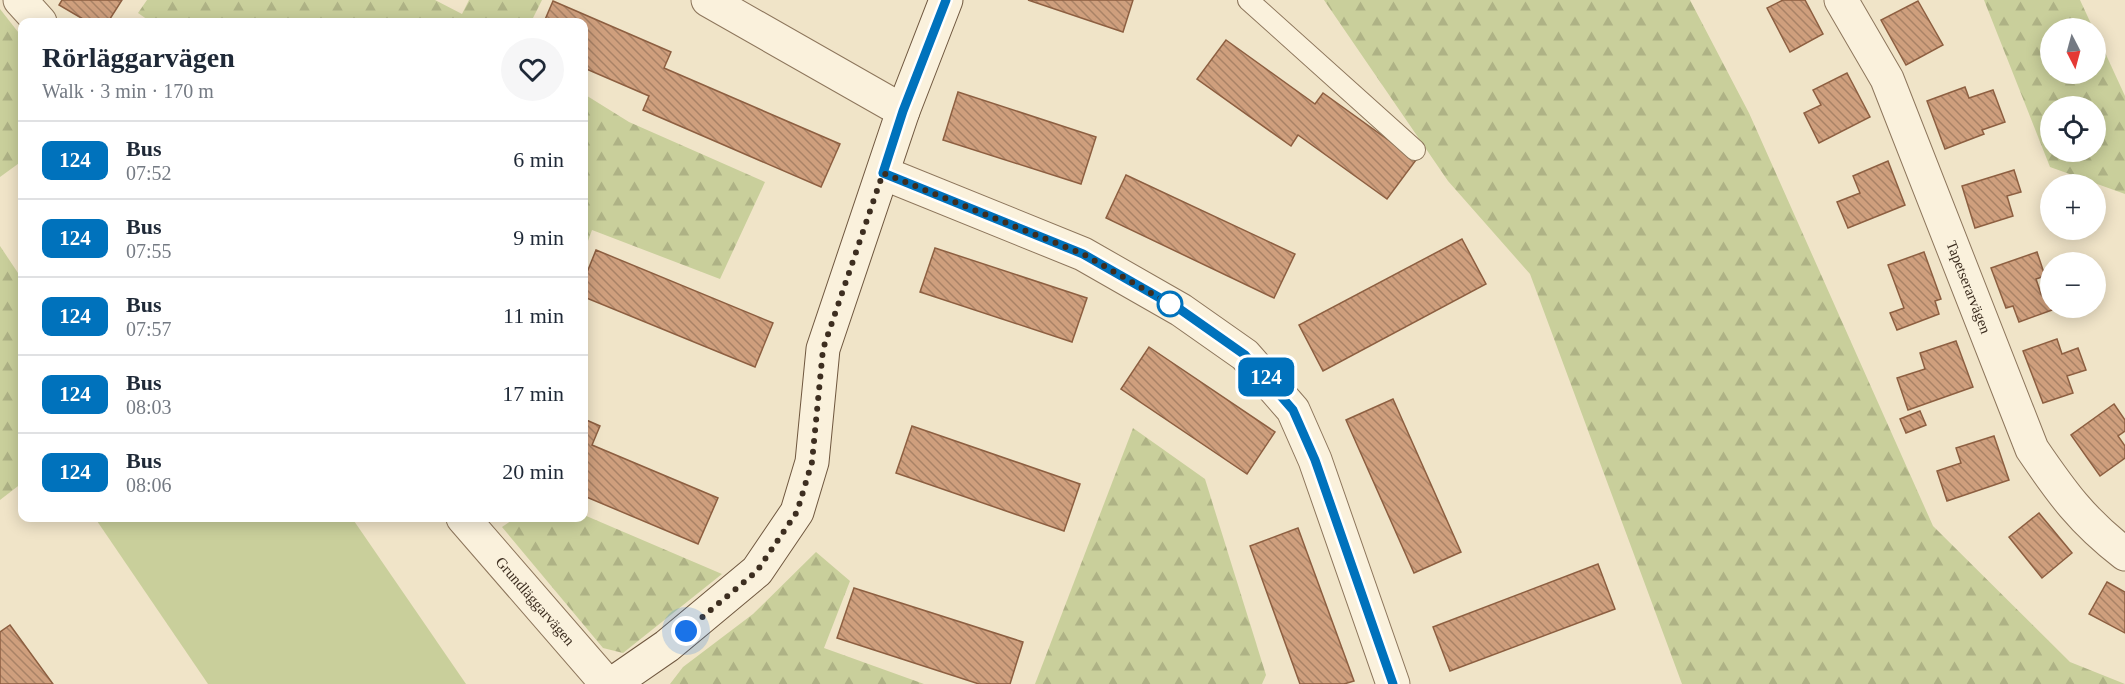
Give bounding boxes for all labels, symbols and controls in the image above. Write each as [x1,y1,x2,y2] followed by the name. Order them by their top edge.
[2040,18,2106,84] north arrow
[2040,18,2106,318] map controls
[501,38,564,101] button: heart
[42,42,235,73] text: Rörläggarvägen
[42,80,214,102] text: Walk · 3 min · 170 m
[2040,96,2106,162] button: locate
[126,136,161,161] text: Bus
[513,147,564,172] text: 6 min
[59,148,91,172] text: 124
[126,162,172,184] text: 07:52
[2040,174,2106,240] button: +
[126,214,161,239] text: Bus
[513,225,564,250] text: 9 min
[59,226,91,250] text: 124
[1943,239,1994,336] street label: Tapetserarvägen
[126,240,172,262] text: 07:55
[2040,252,2106,318] button: −
[1157,291,1183,317] unlabelled marker
[126,292,161,317] text: Bus
[503,303,564,328] text: 11 min
[59,304,91,328] text: 124
[126,318,172,340] text: 07:57
[1232,358,1300,397] line badge: 124
[1250,365,1282,389] text: 124
[126,370,161,395] text: Bus
[502,381,564,406] text: 17 min
[59,382,91,406] text: 124
[126,396,172,418] text: 08:03
[126,448,161,473] text: Bus
[502,459,564,484] text: 20 min
[59,460,91,484] text: 124
[126,474,172,496] text: 08:06
[492,554,578,649] street label: Grundläggarvägen
[671,616,701,646] your location

